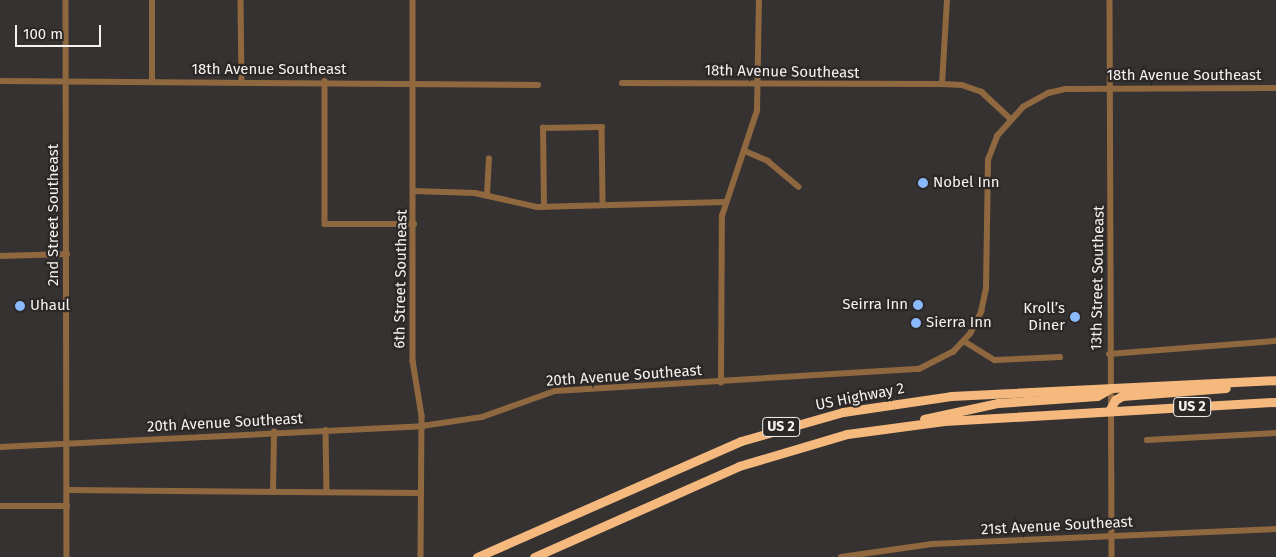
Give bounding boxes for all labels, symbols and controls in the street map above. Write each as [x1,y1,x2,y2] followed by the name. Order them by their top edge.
[18,15,104,47] scale bar
[23,25,63,43] text: 100 m
[191,61,347,79] street label: 18th Avenue Southeast
[704,62,860,82] street label: 18th Avenue Southeast
[1106,67,1262,85] street label: 18th Avenue Southeast
[45,144,63,286] street label: 2nd Street Southeast
[933,174,999,192] place label: Nobel Inn
[917,177,929,189] marker: Nobel Inn
[1088,205,1108,351] street label: 13th Street Southeast
[391,209,411,349] street label: 6th Street Southeast
[842,296,908,314] place label: Seirra Inn
[30,297,70,315] place label: Uhaul
[912,299,924,311] marker: Seirra Inn
[1023,299,1065,334] place label: Kroll’s Diner
[14,300,26,312] marker: Uhaul
[1069,311,1081,323] marker: Kroll’s Diner
[926,314,992,332] place label: Sierra Inn
[910,317,922,329] marker: Sierra Inn
[546,362,702,390] street label: 20th Avenue Southeast
[814,380,906,414] street label: US Highway 2
[1172,396,1212,418] road number: US 2
[147,410,303,436] street label: 20th Avenue Southeast
[761,416,801,438] road number: US 2
[981,513,1133,539] street label: 21st Avenue Southeast

